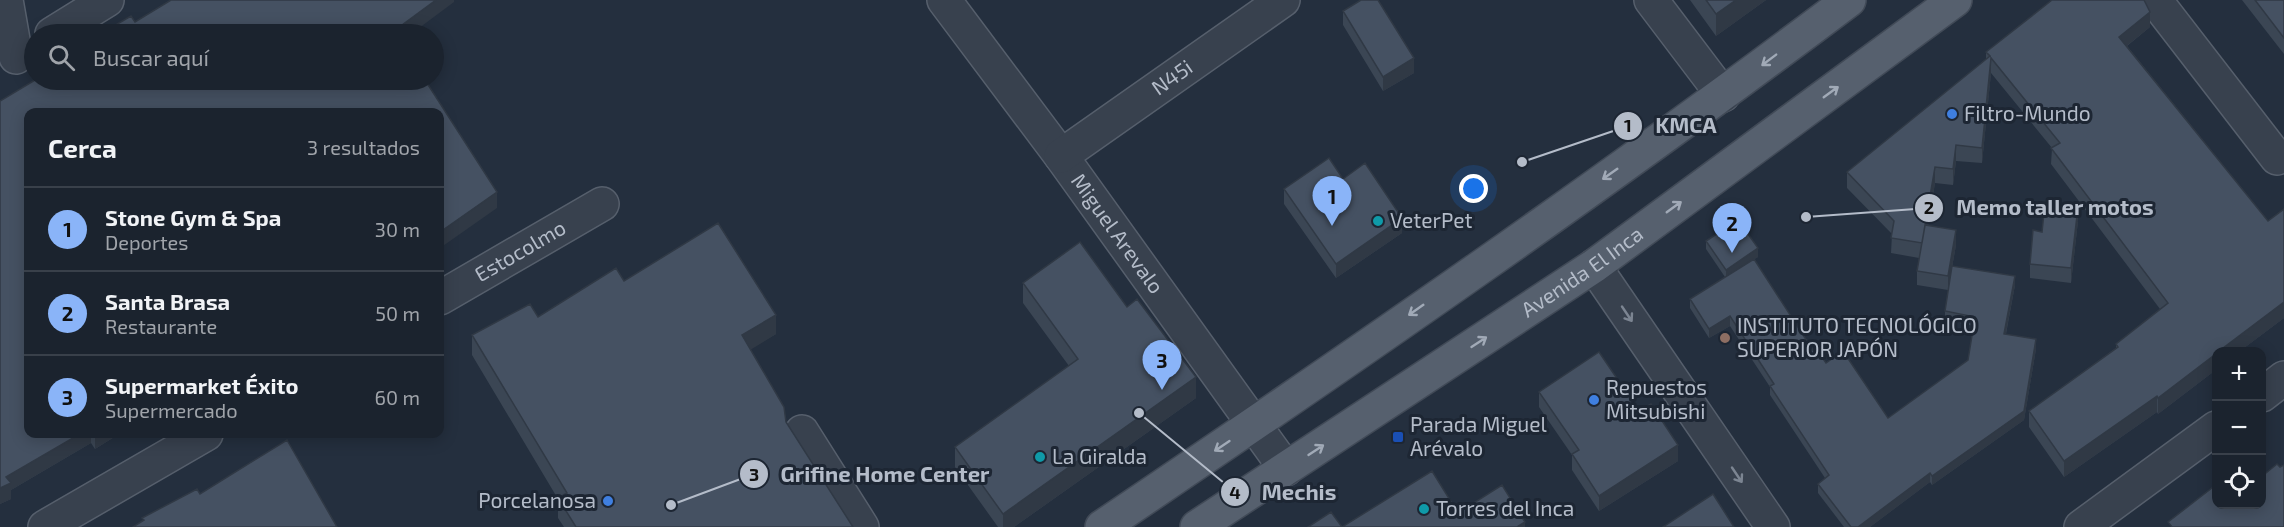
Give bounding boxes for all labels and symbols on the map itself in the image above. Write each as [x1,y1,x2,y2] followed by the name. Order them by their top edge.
[1146,54,1197,100] street label: N45i
[1761,54,1777,67] one-way arrow
[1822,86,1838,98] one-way arrow
[1964,100,2091,125] place label: Filtro-Mundo
[1613,106,1728,146] callout: KMCA
[1945,107,1959,121] marker: Filtro-Mundo
[1655,111,1717,137] text: KMCA
[1624,114,1632,136] text: 1
[1067,168,1170,298] street label: Miguel Arevalo
[1603,168,1619,180] one-way arrow
[1459,174,1488,203] your location
[1312,176,1352,226] pin: 1
[1914,188,2166,228] callout: Memo taller motos
[1956,193,2154,219] text: Memo taller motos
[1924,196,1934,218] text: 2
[1665,201,1681,214] one-way arrow
[1712,204,1752,253] pin: 2
[1390,207,1473,232] place label: VeterPet
[470,214,570,286] street label: Estocolmo
[1371,214,1385,228] marker: VeterPet
[1516,220,1647,321] street label: Avenida El Inca
[1409,304,1425,316] one-way arrow
[1621,306,1634,323] one-way arrow
[1737,312,1977,361] place label: INSTITUTO TECNOLÓGICO SUPERIOR JAPÓN
[1718,331,1732,345] marker: INSTITUTO TECNOLÓGICO SUPERIOR JAPÓN
[1470,336,1487,348] one-way arrow
[1142,340,1182,390] pin: 3
[1606,374,1707,423] place label: Repuestos Mitsubishi
[1587,393,1601,407] marker: Repuestos Mitsubishi
[1410,411,1548,460] place label: Parada Miguel Arévalo
[1391,430,1405,444] marker: Parada Miguel Arévalo
[1214,440,1231,452] one-way arrow
[1052,443,1147,468] place label: La Giralda
[1307,443,1324,455] one-way arrow
[1033,450,1047,464] marker: La Giralda
[739,454,1002,494] callout: Grifine Home Center
[781,460,990,486] text: Grifine Home Center
[749,463,759,485] text: 3
[1731,467,1743,483] one-way arrow
[1220,472,1349,512] callout: Mechis
[1262,478,1336,504] text: Mechis
[1229,481,1241,503] text: 4
[478,487,596,512] place label: Porcelanosa
[601,494,615,508] marker: Porcelanosa
[1436,495,1574,520] place label: Torres del Inca
[1417,502,1431,516] marker: Torres del Inca

